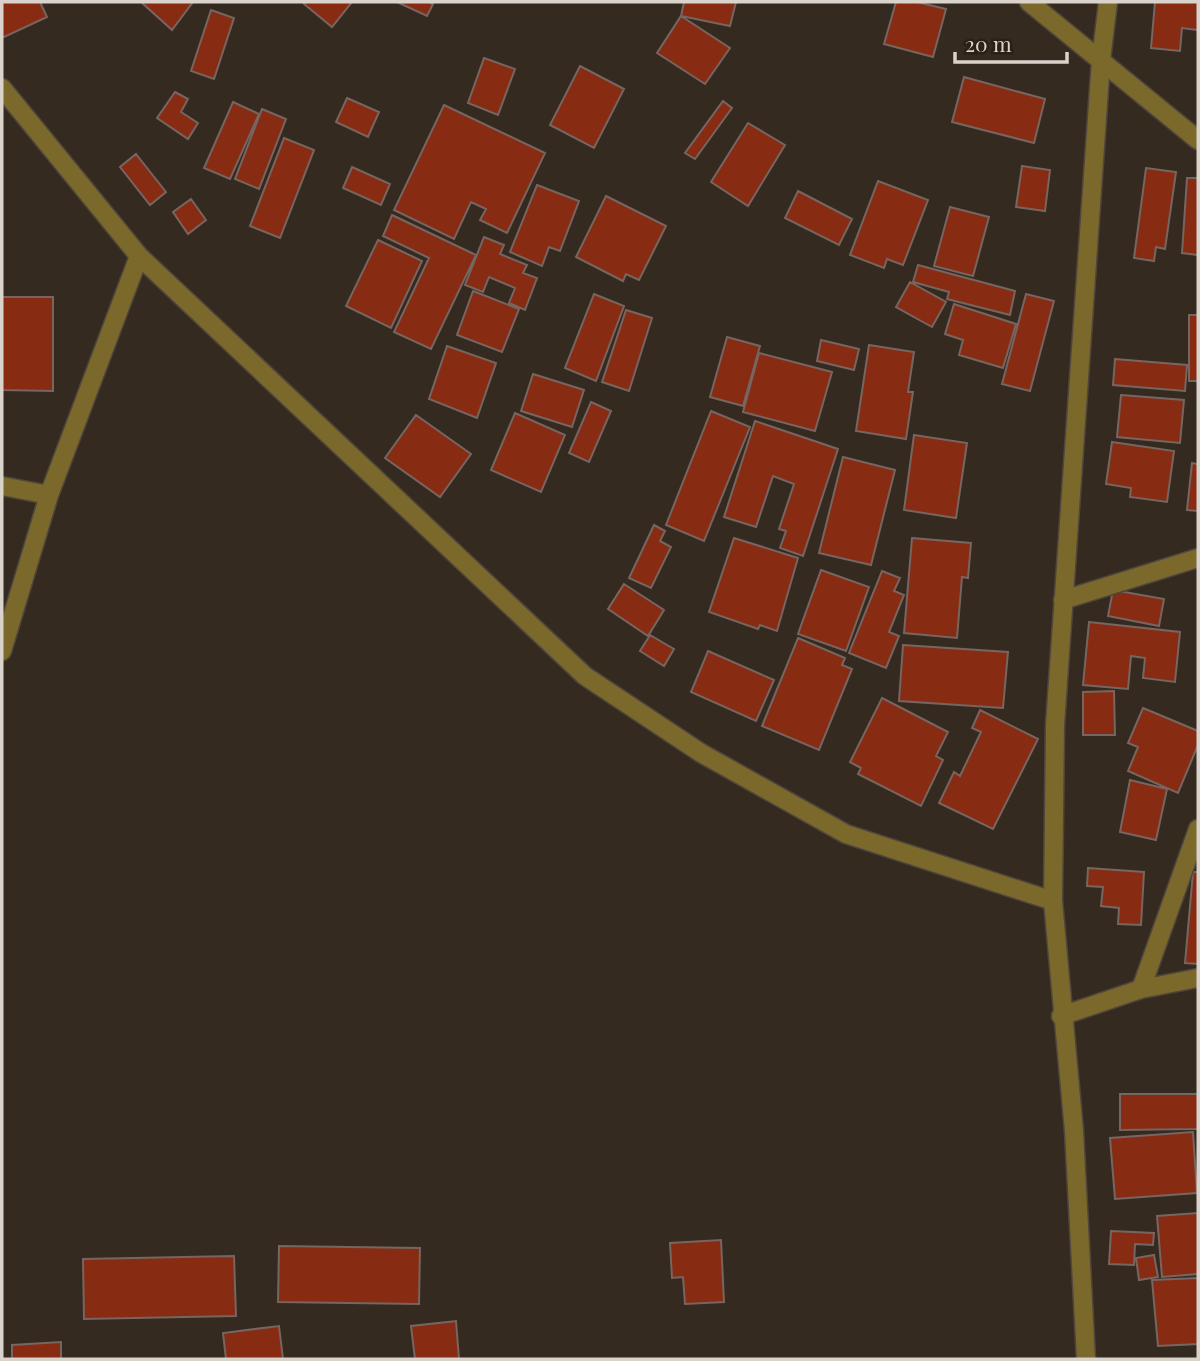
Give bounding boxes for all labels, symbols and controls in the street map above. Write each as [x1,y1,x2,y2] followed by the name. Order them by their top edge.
[955,21,1067,65] scale bar
[965,29,1012,57] text: 20 m

